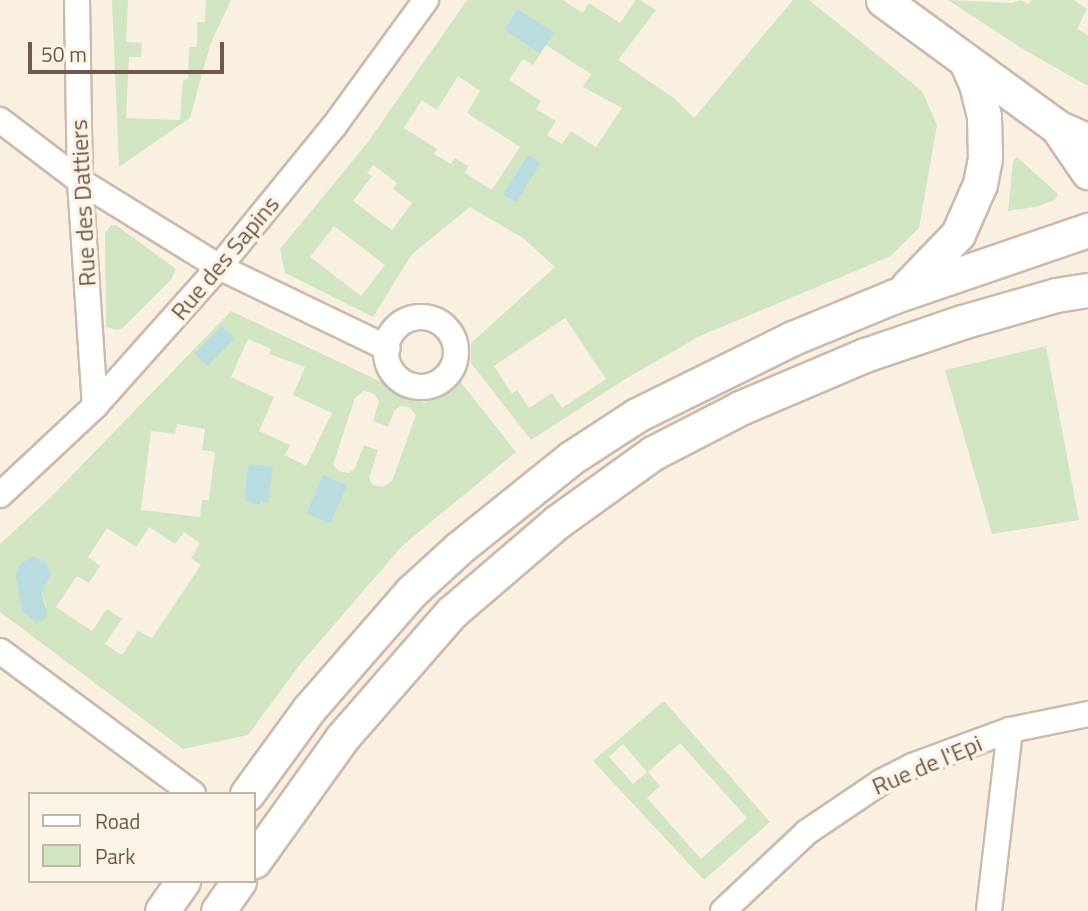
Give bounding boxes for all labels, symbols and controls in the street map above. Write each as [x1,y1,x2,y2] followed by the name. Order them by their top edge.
[32,28,228,72] scale bar
[41,38,87,70] text: 50 m
[64,119,102,287] street label: Rue des Dattiers
[165,190,285,326] street label: Rue des Sapins
[868,729,986,801] street label: Rue de l'Epi
[28,792,256,883] legend
[95,805,140,837] text: Road
[95,840,135,872] text: Park

